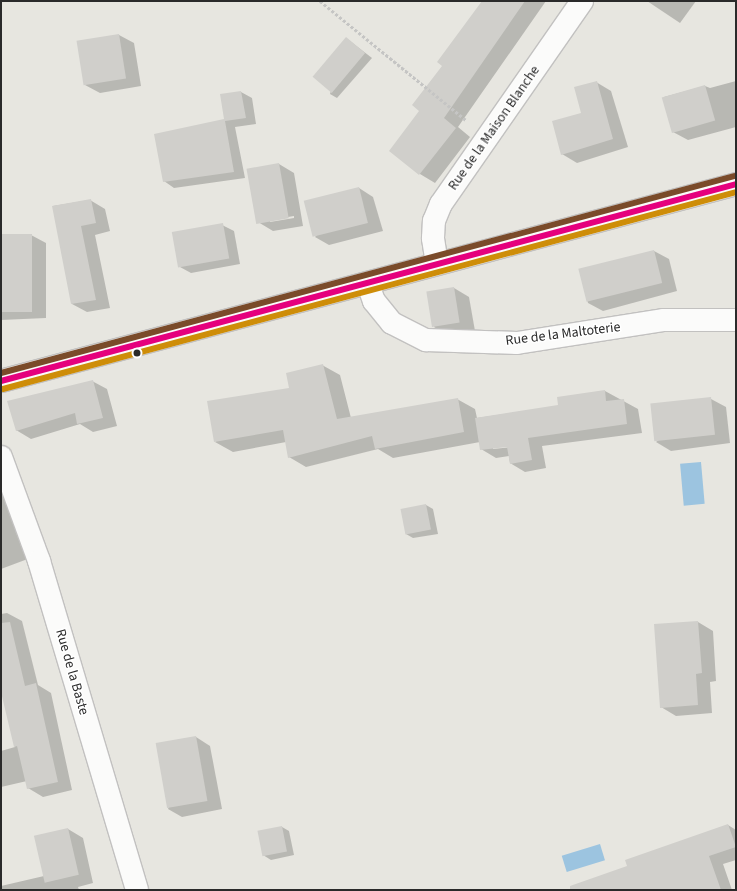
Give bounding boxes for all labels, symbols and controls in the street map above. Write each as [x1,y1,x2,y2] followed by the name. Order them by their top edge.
[445,62,543,194] street label: Rue de la Maison Blanche
[505,319,621,349] street label: Rue de la Maltoterie
[132,348,142,358] unlabelled marker
[52,627,92,717] street label: Rue de la Baste

